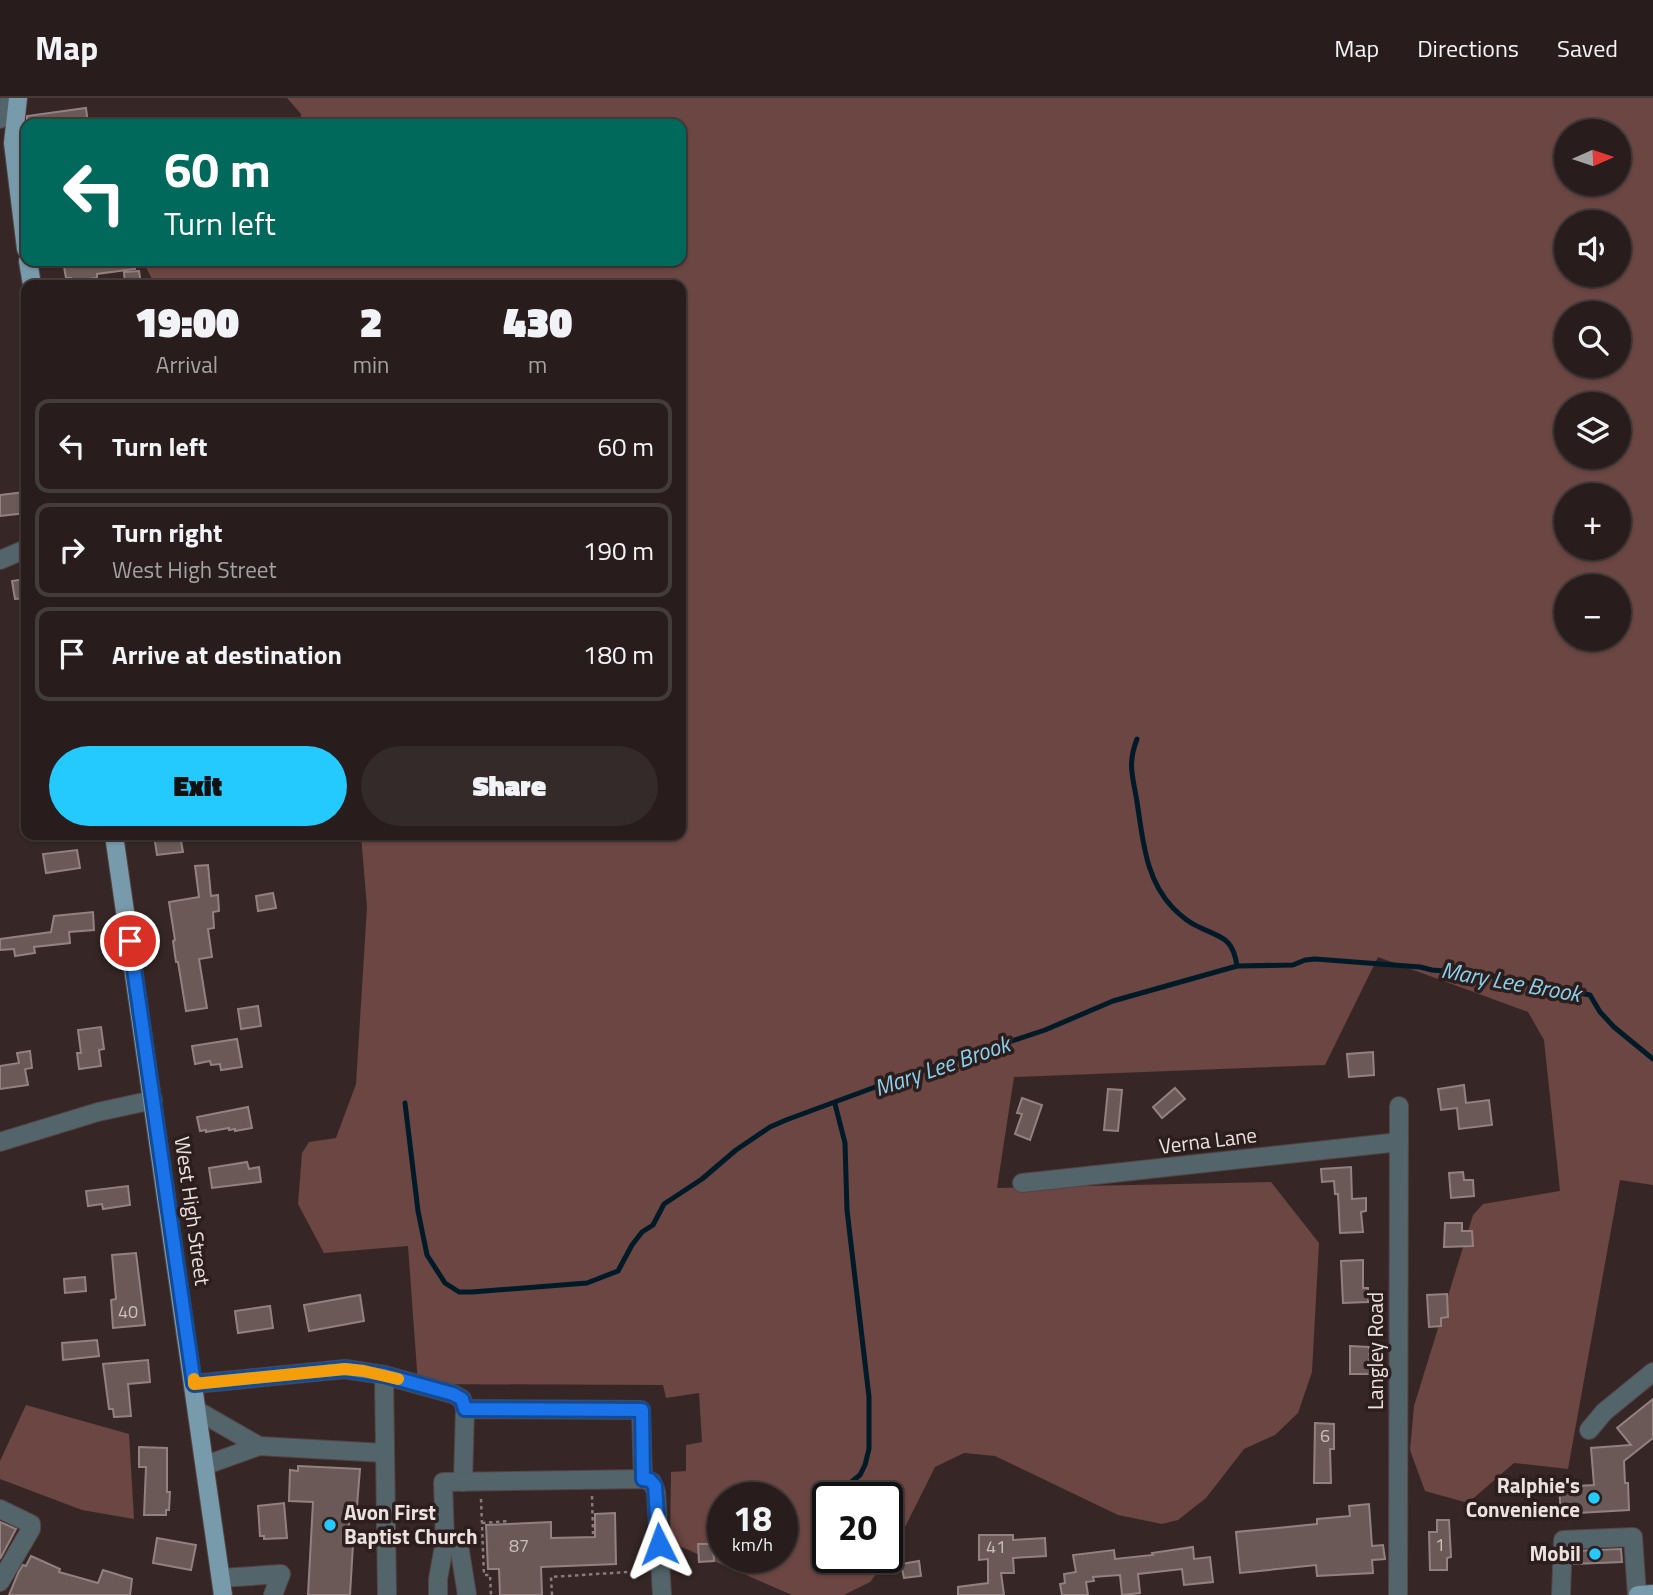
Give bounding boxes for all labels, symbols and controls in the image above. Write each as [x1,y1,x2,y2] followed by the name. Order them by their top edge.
[35,23,98,73] text: Map
[1334,30,1379,66] text: Map
[1417,30,1519,66] text: Directions
[1557,30,1618,66] text: Saved
[1554,119,1631,196] north arrow
[1554,119,1631,651] map controls
[164,131,271,206] text: 60 m
[49,147,140,238] icon: left
[164,199,276,247] text: Turn left
[1554,210,1631,287] button: sound
[135,289,239,353] text: 19:00
[360,289,383,353] text: 2
[503,289,572,353] text: 430
[1554,301,1631,378] button: search
[156,347,218,382] text: Arrival
[353,347,389,382] text: min
[528,347,547,382] text: m
[1554,392,1631,469] button: layers
[53,427,91,465] icon: left
[112,427,207,466] text: Turn left
[597,427,654,466] text: 60 m
[1554,483,1631,560] button: +
[112,513,223,552] text: Turn right
[53,531,91,569] icon: right
[583,531,654,570] text: 190 m
[112,552,276,587] text: West High Street
[1554,574,1631,651] button: −
[53,635,91,673] icon: arrive
[112,635,342,674] text: Arrive at destination
[583,635,654,674] text: 180 m
[49,746,347,826] button: Exit
[361,746,658,826] button: Share
[100,911,160,971] pin
[111,922,149,960] icon: arrive
[1438,952,1586,1011] water label: Mary Lee Brook
[869,1025,1017,1105] water label: Mary Lee Brook
[1157,1118,1259,1162] street label: Verna Lane
[167,1134,219,1288] street label: West High Street
[1359,1292,1391,1410] street label: Langley Road
[118,1298,138,1325] house number: 40
[1320,1422,1330,1449] house number: 6
[1466,1469,1580,1525] place label: Ralphie's Convenience
[812,1482,903,1573] speed limit sign: 20
[1586,1490,1602,1506] marker: Ralphie's Convenience
[733,1491,772,1545] text: 18
[344,1496,478,1552] place label: Avon First Baptist Church
[622,1507,696,1581] position arrow
[322,1517,338,1533] marker: Avon First Baptist Church
[732,1531,773,1558] text: km/h
[1435,1531,1445,1558] house number: 1
[509,1532,529,1559] house number: 87
[986,1533,1006,1560] house number: 41
[1529,1537,1581,1569] place label: Mobil
[1587,1546,1603,1562] marker: Mobil

